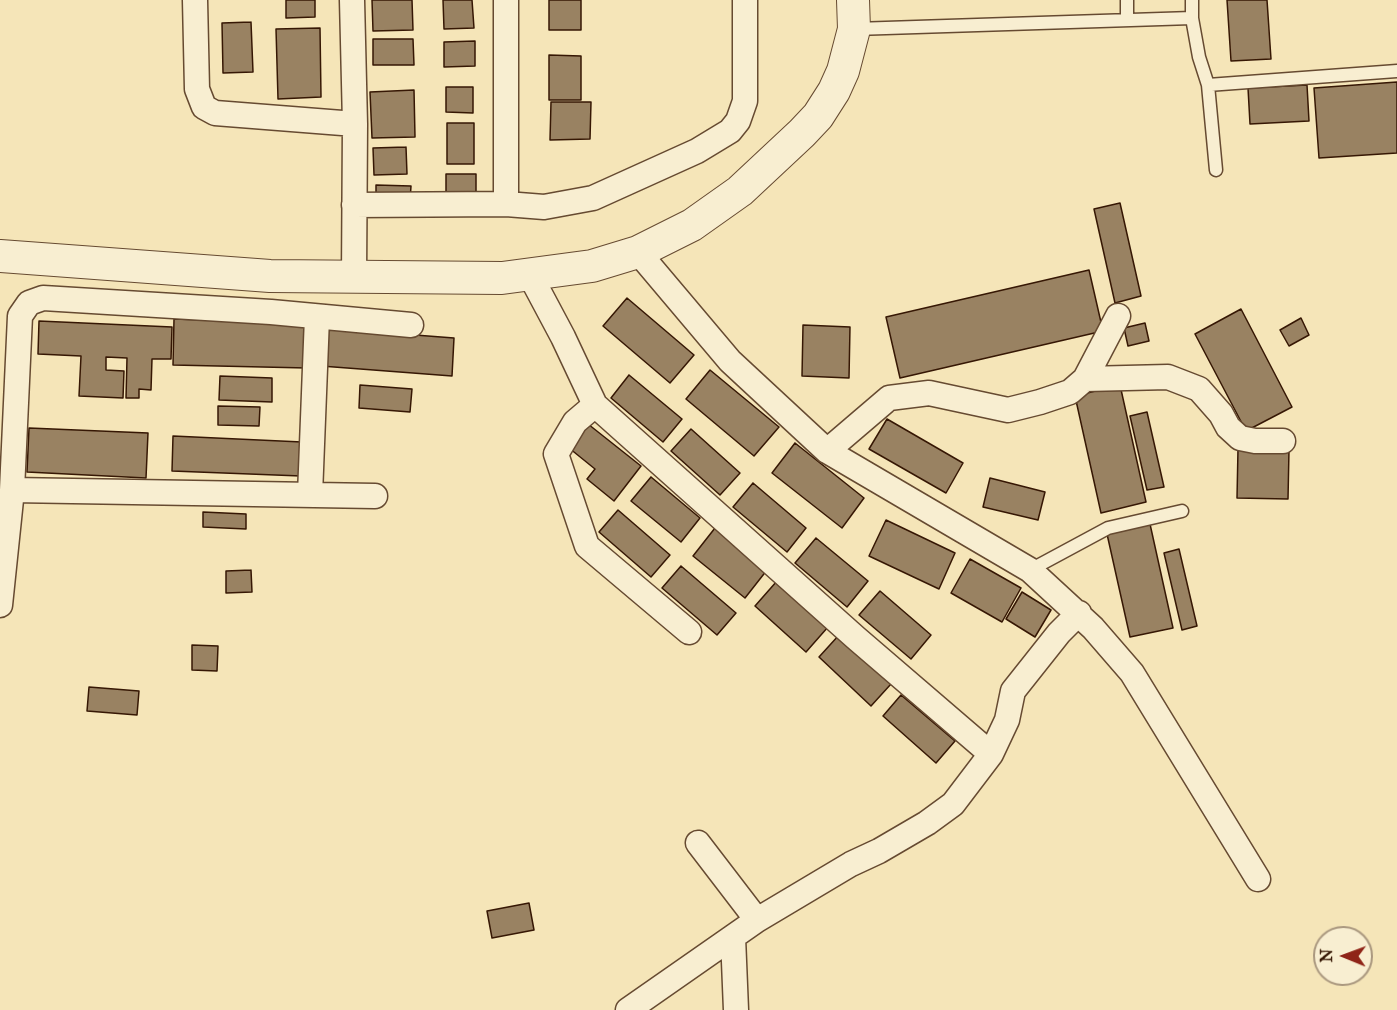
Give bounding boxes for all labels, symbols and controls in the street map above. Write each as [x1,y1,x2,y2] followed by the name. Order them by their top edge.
[1313,926,1373,986] north arrow
[1317,949,1336,963] text: N

